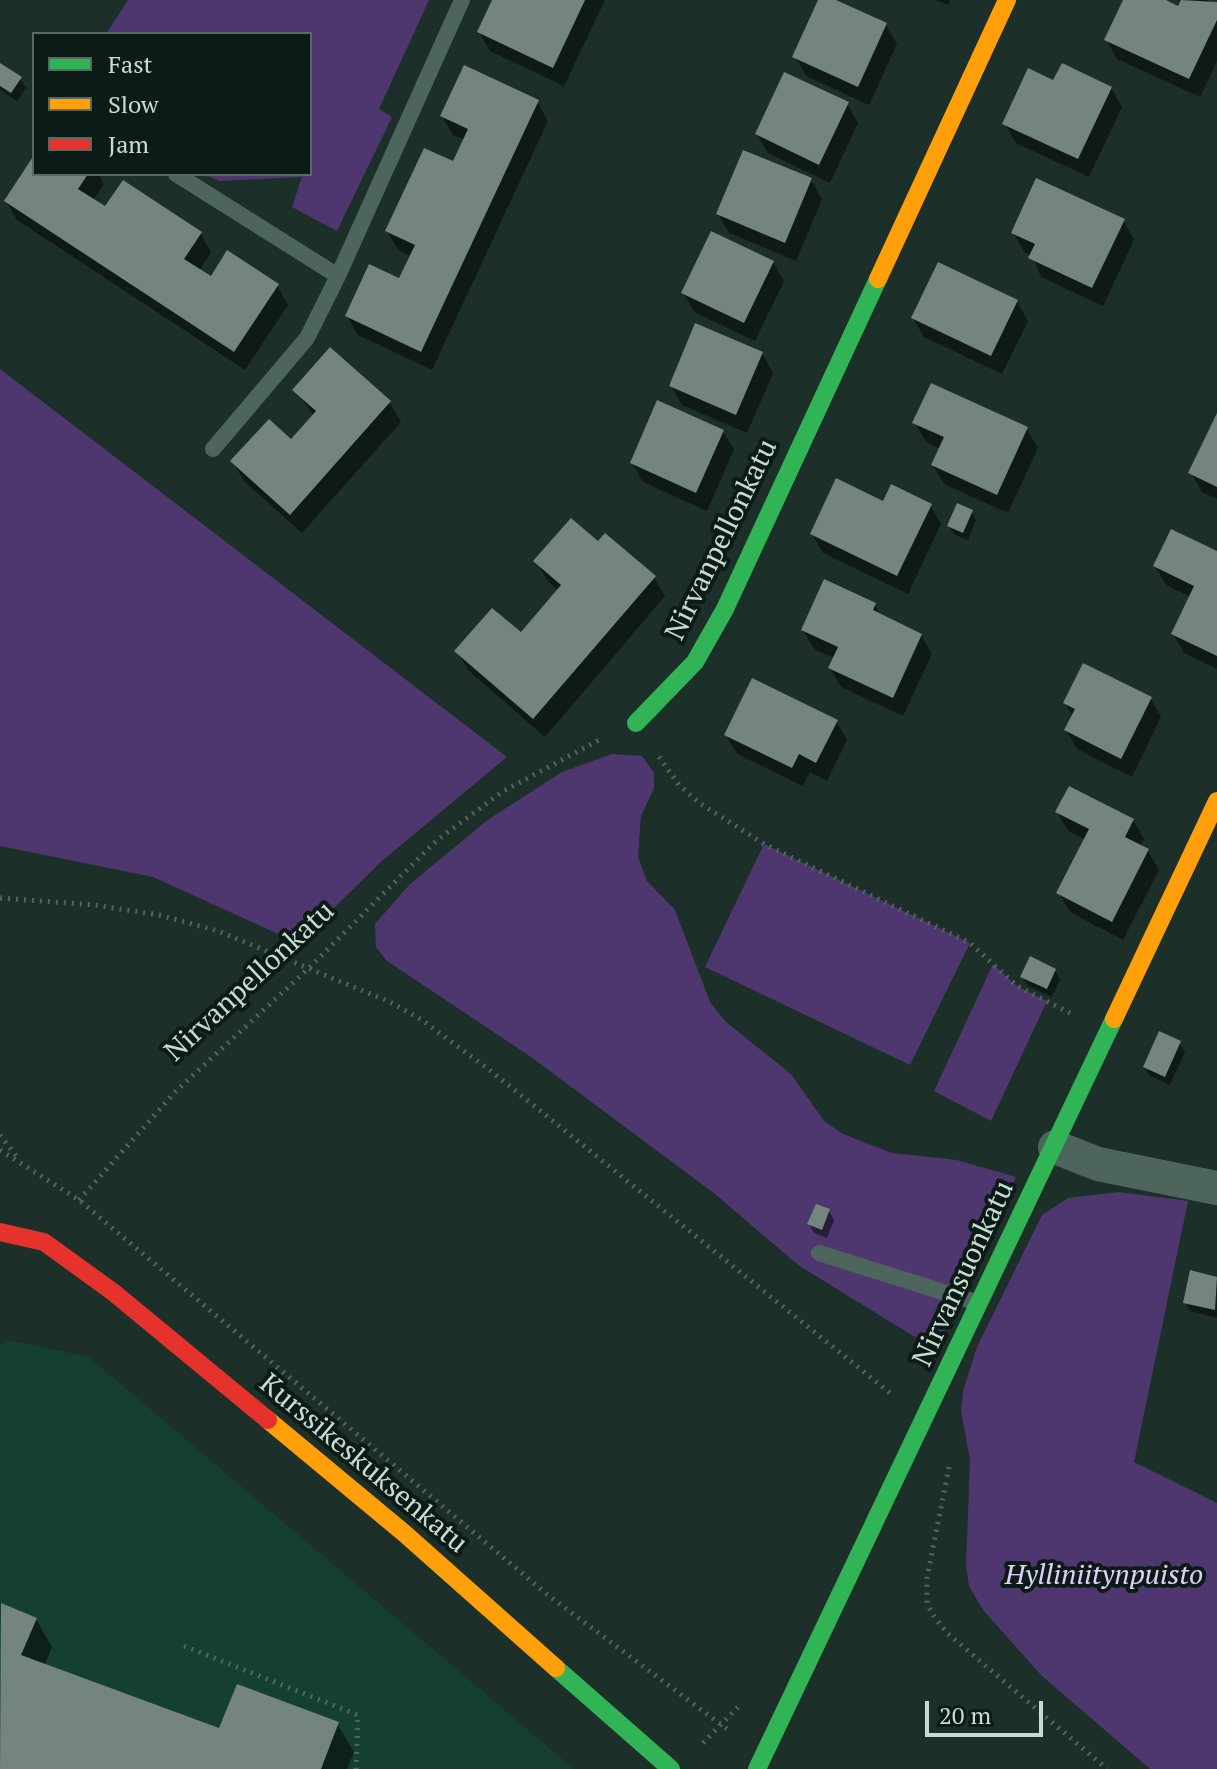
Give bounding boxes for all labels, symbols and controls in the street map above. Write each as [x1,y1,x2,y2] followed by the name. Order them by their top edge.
[32,32,312,176] legend
[108,48,152,80] text: Fast
[108,88,159,120] text: Slow
[108,128,149,160] text: Jam
[659,434,785,646] street label: Nirvanpellonkatu
[158,895,342,1069] street label: Nirvanpellonkatu
[906,1176,1022,1372] street label: Nirvansuonkatu
[252,1367,474,1561] street label: Kurssikeskuksenkatu
[1005,1559,1203,1593] park label: Hylliniitynpuisto
[929,1685,1047,1735] scale bar
[939,1699,991,1731] text: 20 m

